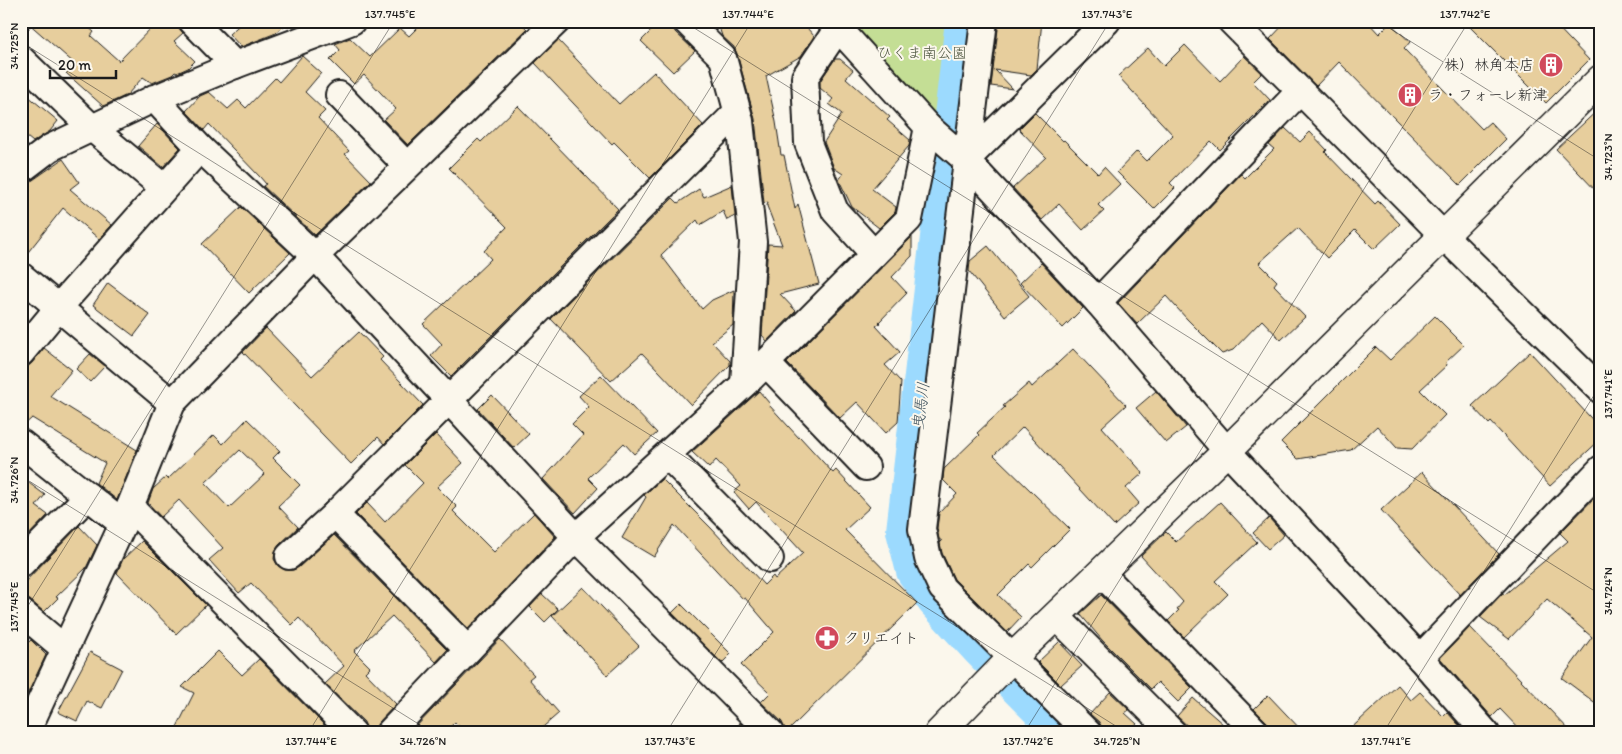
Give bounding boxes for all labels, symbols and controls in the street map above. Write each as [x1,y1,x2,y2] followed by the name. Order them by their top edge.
[365,7,416,21] text: 137.745°E
[722,7,774,21] text: 137.744°E
[1082,7,1133,21] text: 137.743°E
[1440,7,1491,21] text: 137.742°E
[7,23,21,69] text: 34.725°N
[877,44,967,62] park label: ひくま南公園
[50,48,116,80] scale bar
[1538,52,1564,78] building icon: 株）林角本店
[58,56,92,74] text: 20 m
[1444,56,1534,74] place label: 株）林角本店
[1397,82,1423,108] building icon: ラ・フォーレ新津
[1428,86,1547,104] place label: ラ・フォーレ新津
[1601,133,1615,181] text: 34.723°N
[1601,369,1615,419] text: 137.741°E
[908,381,933,431] water label: 曳馬川
[7,457,21,503] text: 34.726°N
[1601,567,1615,615] text: 34.724°N
[7,581,21,632] text: 137.745°E
[814,625,840,651] pharmacy icon: クリエイト
[844,629,919,647] place label: クリエイト
[285,734,337,748] text: 137.744°E
[400,734,446,748] text: 34.726°N
[645,734,696,748] text: 137.743°E
[1003,734,1054,748] text: 137.742°E
[1094,734,1140,748] text: 34.725°N
[1361,734,1411,748] text: 137.741°E

